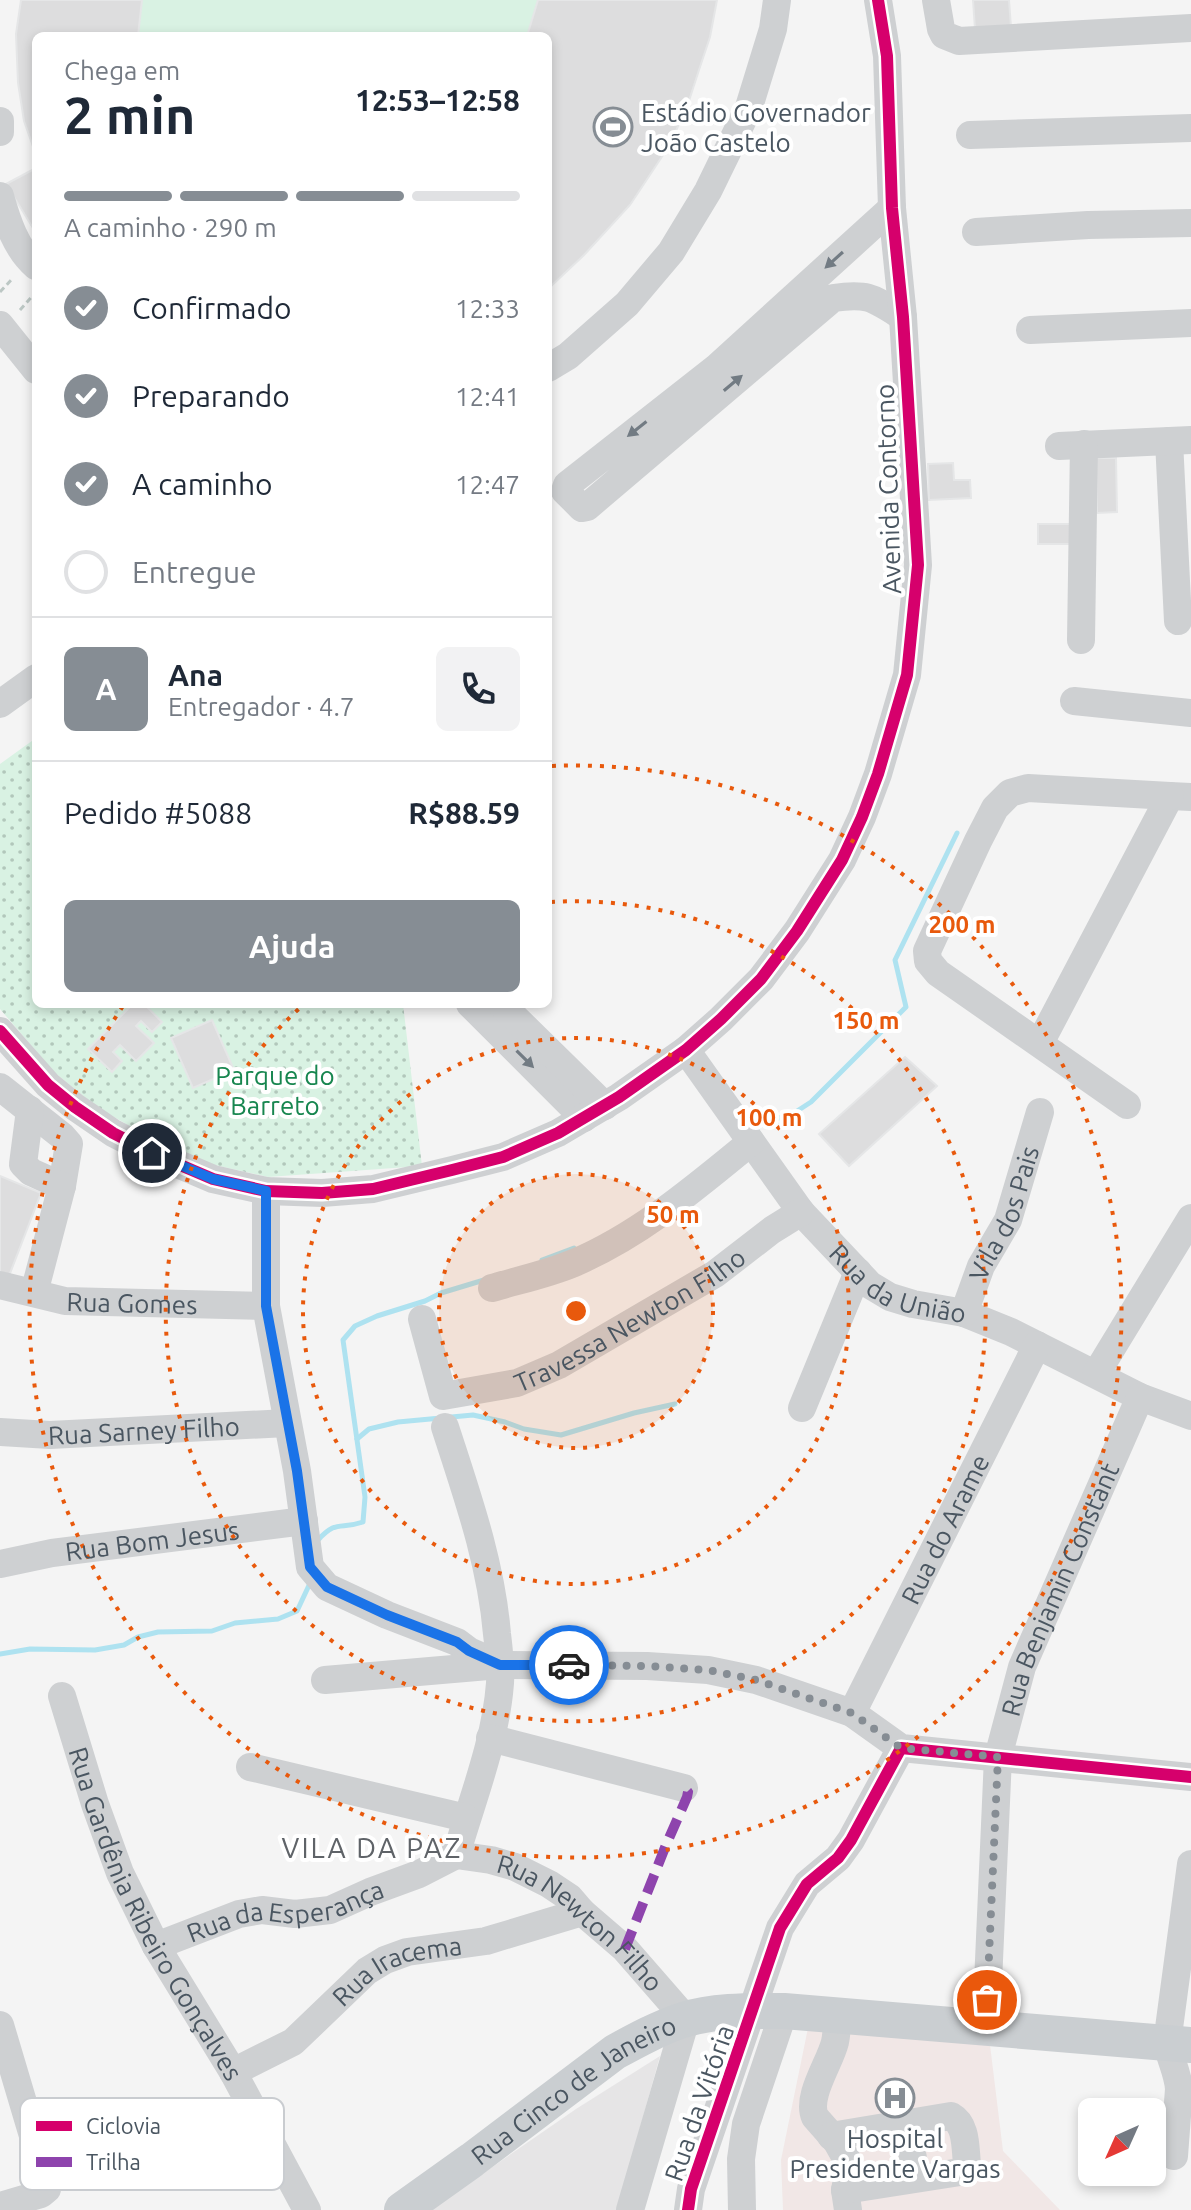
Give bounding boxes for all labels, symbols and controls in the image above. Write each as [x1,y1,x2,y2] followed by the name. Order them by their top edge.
[64,56,180,85] text: Chega em
[355,83,520,117] text: 12:53–12:58
[64,86,195,144] text: 2 min
[641,98,871,157] place label: Estádio Governador João Castelo
[592,106,634,148] sports icon: Estádio Governador João Castelo
[64,213,277,242] text: A caminho · 290 m
[825,251,844,269] one-way arrow
[64,286,108,330] icon: check
[132,291,292,325] text: Confirmado
[455,294,520,323] text: 12:33
[64,374,108,418] icon: check
[722,375,742,392] one-way arrow
[132,379,290,413] text: Preparando
[455,382,520,411] text: 12:41
[870,383,906,595] street label: Avenida Contorno
[627,420,647,437] one-way arrow
[64,462,108,506] icon: check
[132,467,273,501] text: A caminho
[455,470,520,499] text: 12:47
[132,555,257,589] text: Entregue
[436,647,520,731] button: phone
[168,658,223,692] text: Ana
[95,672,117,706] text: A
[168,692,354,721] text: Entregador · 4.7
[64,796,252,830] text: Pedido #5088
[408,796,520,830] text: R$88.59
[64,900,520,992] button: Ajuda
[929,911,995,938] text: 200 m
[833,1007,899,1034] text: 150 m
[515,1049,534,1068] one-way arrow
[215,1061,335,1120] park label: Parque do Barreto
[736,1104,802,1131] text: 100 m
[118,1119,186,1187] pin
[130,1131,174,1175] icon: home
[963,1142,1044,1284] street label: Vila dos Pais
[646,1201,700,1228] text: 50 m
[824,1238,968,1328] street label: Rua da União
[510,1242,751,1397] street label: Travessa Newton Filho
[66,1287,198,1319] street label: Rua Gomes
[562,1297,590,1325] centre of rings
[47,1411,240,1450] street label: Rua Sarney Filho
[895,1449,994,1609] street label: Rua do Arame
[995,1458,1124,1719] street label: Rua Benjamin Constant
[63,1515,241,1566] street label: Rua Bom Jesus
[529,1625,609,1705] courier
[547,1643,591,1687] icon: car
[64,1743,249,2085] street label: Rua Gardênia Ribeiro Gonçalves
[282,1832,462,1863] district label: VILA DA PAZ
[494,1848,669,1997] street label: Rua Newton Filho
[183,1874,387,1947] street label: Rua da Esperança
[326,1930,464,2011] street label: Rua Iracema
[953,1966,1021,2034] pin
[965,1978,1009,2022] icon: bag
[465,2009,680,2170] street label: Rua Cinco de Janeiro
[659,2021,739,2185] street label: Rua da Vitória
[874,2077,916,2119] hospital icon: Hospital Presidente Vargas
[20,2098,284,2190] legend
[1078,2098,1166,2186] north arrow
[1078,2098,1166,2186] map controls
[86,2113,161,2138] text: Ciclovia
[789,2124,1001,2183] place label: Hospital Presidente Vargas
[86,2149,141,2174] text: Trilha

